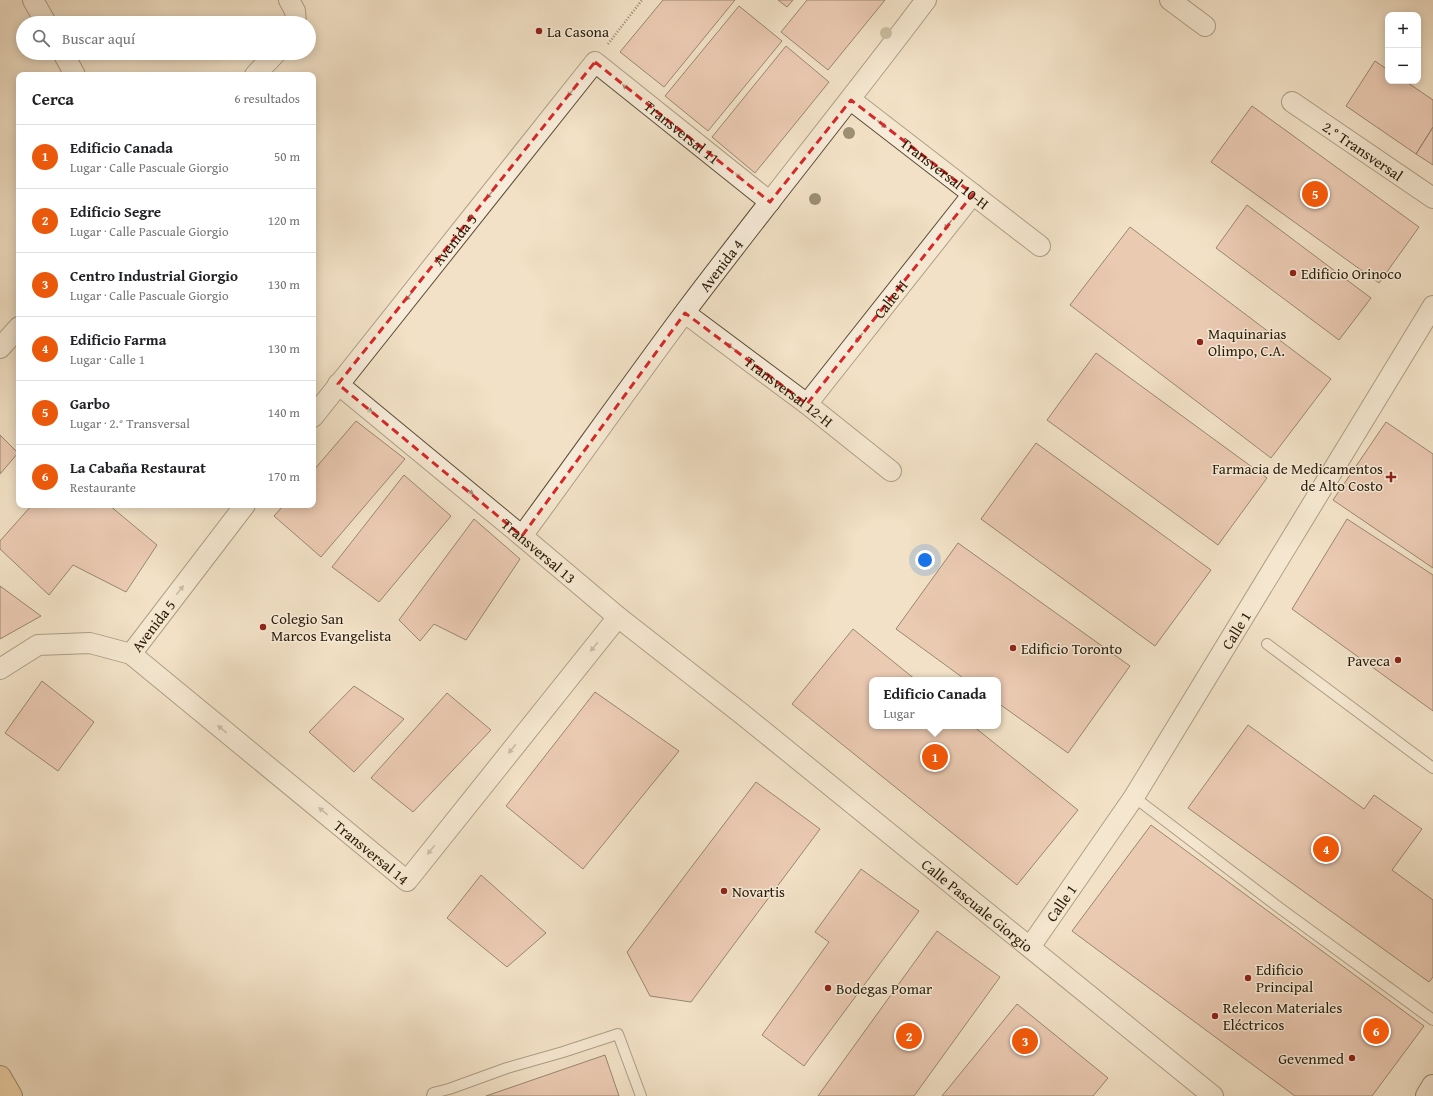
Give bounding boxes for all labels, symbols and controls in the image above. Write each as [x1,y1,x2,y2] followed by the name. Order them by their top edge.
[1385,12,1421,84] map controls
[1385,12,1421,48] button: +
[16,16,316,60] search box
[547,21,609,42] place label: La Casona
[534,26,544,36] marker: La Casona
[30,27,52,49] icon: search
[62,28,135,49] text: Buscar aquí
[1385,48,1421,84] button: −
[622,83,633,92] one-way arrow
[32,86,74,111] text: Cerca
[566,87,575,98] one-way arrow
[234,89,300,108] text: 6 resultados
[640,95,724,168] street label: Transversal 11
[1319,116,1408,185] street label: 2.° Transversal
[876,120,887,128] one-way arrow
[897,132,994,214] street label: Transversal 10-H
[70,137,173,158] text: Edificio Canada
[42,147,48,166] text: 1
[274,147,300,166] text: 50 m
[70,158,229,177] text: Lugar · Calle Pascuale Giorgio
[734,173,745,182] one-way arrow
[1302,179,1328,209] pin: 5
[485,189,494,200] one-way arrow
[70,201,161,222] text: Edificio Segre
[427,209,481,270] street label: Avenida 5
[42,211,48,230] text: 2
[268,211,300,230] text: 120 m
[944,219,953,230] one-way arrow
[70,222,229,241] text: Lugar · Calle Pascuale Giorgio
[694,235,748,296] street label: Avenida 4
[1301,263,1402,284] place label: Edificio Orinoco
[70,265,238,286] text: Centro Industrial Giorgio
[1288,268,1298,278] marker: Edificio Orinoco
[42,275,48,294] text: 3
[268,275,300,294] text: 130 m
[868,275,912,323] street label: Calle H
[70,286,229,305] text: Lugar · Calle Pascuale Giorgio
[404,290,413,301] one-way arrow
[1208,323,1287,361] place label: Maquinarias Olimpo, C.A.
[70,329,166,350] text: Edificio Farma
[855,333,864,344] one-way arrow
[1195,337,1205,347] marker: Maquinarias Olimpo, C.A.
[42,339,48,358] text: 4
[268,339,300,358] text: 130 m
[726,343,737,351] one-way arrow
[70,350,145,369] text: Lugar · Calle 1
[740,350,838,432] street label: Transversal 12-H
[70,393,110,414] text: Garbo
[42,403,48,422] text: 5
[268,403,300,422] text: 140 m
[363,404,374,413] one-way arrow
[70,414,190,433] text: Lugar · 2.° Transversal
[70,457,206,478] text: La Cabaña Restaurat
[1212,458,1383,496] place label: Farmacia de Medicamentos de Alto Costo
[42,467,48,486] text: 6
[268,467,300,486] text: 170 m
[1386,472,1396,482] marker: Farmacia de Medicamentos de Alto Costo
[70,478,136,497] text: Restaurante
[463,487,474,496] one-way arrow
[497,513,581,588] street label: Transversal 13
[915,550,935,570] your location
[176,584,185,595] one-way arrow
[126,595,180,656] street label: Avenida 5
[1216,607,1255,653] street label: Calle 1
[271,608,391,646] place label: Colegio San Marcos Evangelista
[258,622,268,632] marker: Colegio San Marcos Evangelista
[1021,638,1122,659] place label: Edificio Toronto
[589,642,598,653] one-way arrow
[1008,643,1018,653] marker: Edificio Toronto
[1347,650,1390,671] place label: Paveca
[1393,655,1403,665] marker: Paveca
[869,677,1001,729] popup
[883,683,987,704] text: Edificio Canada
[883,704,915,723] text: Lugar
[217,724,228,733] one-way arrow
[922,742,948,772] pin: 1
[508,743,517,754] one-way arrow
[317,807,328,816] one-way arrow
[330,815,414,889] street label: Transversal 14
[1313,834,1339,864] pin: 4
[427,845,436,856] one-way arrow
[917,853,1038,957] street label: Calle Pascuale Giorgio
[1040,880,1081,926] street label: Calle 1
[732,881,785,902] place label: Novartis
[719,886,729,896] marker: Novartis
[1256,959,1313,997] place label: Edificio Principal
[1243,973,1253,983] marker: Edificio Principal
[836,978,932,999] place label: Bodegas Pomar
[823,983,833,993] marker: Bodegas Pomar
[1223,997,1342,1035] place label: Relecon Materiales Eléctricos
[1210,1011,1220,1021] marker: Relecon Materiales Eléctricos
[1363,1016,1389,1046] pin: 6
[896,1021,922,1051] pin: 2
[1012,1026,1038,1056] pin: 3
[1278,1048,1344,1069] place label: Gevenmed
[1347,1053,1357,1063] marker: Gevenmed

